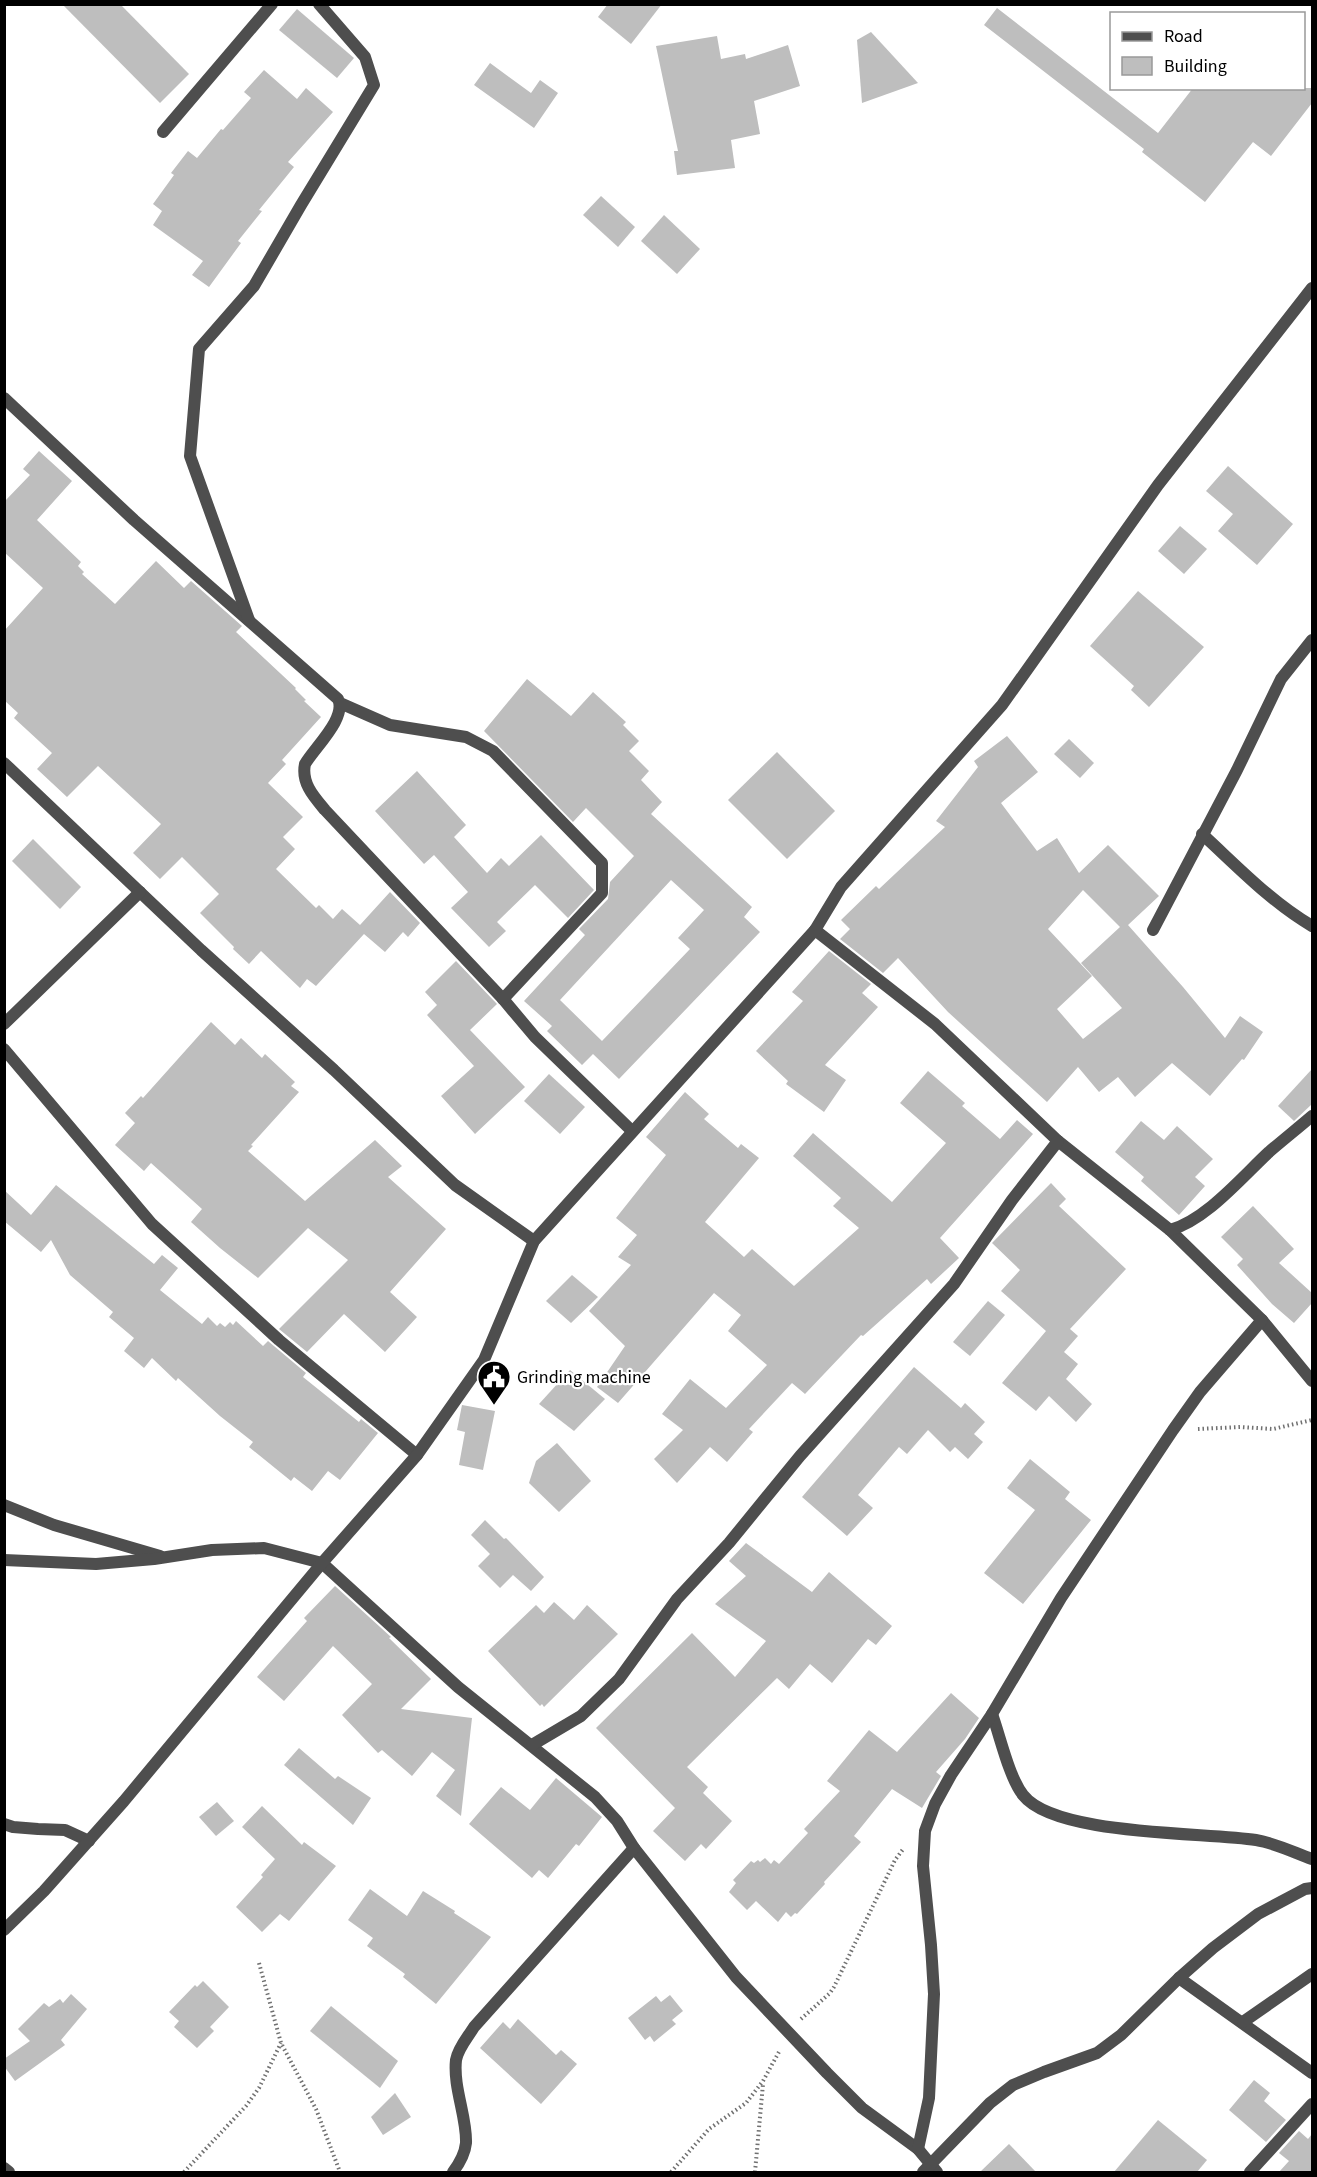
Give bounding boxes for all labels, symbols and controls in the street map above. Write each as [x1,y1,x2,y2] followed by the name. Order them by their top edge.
[1110,12,1305,90] legend
[1164,24,1203,49] text: Road
[1164,54,1227,79] text: Building
[476,1359,512,1406] public building icon: Grinding machine
[517,1365,651,1390] place label: Grinding machine

